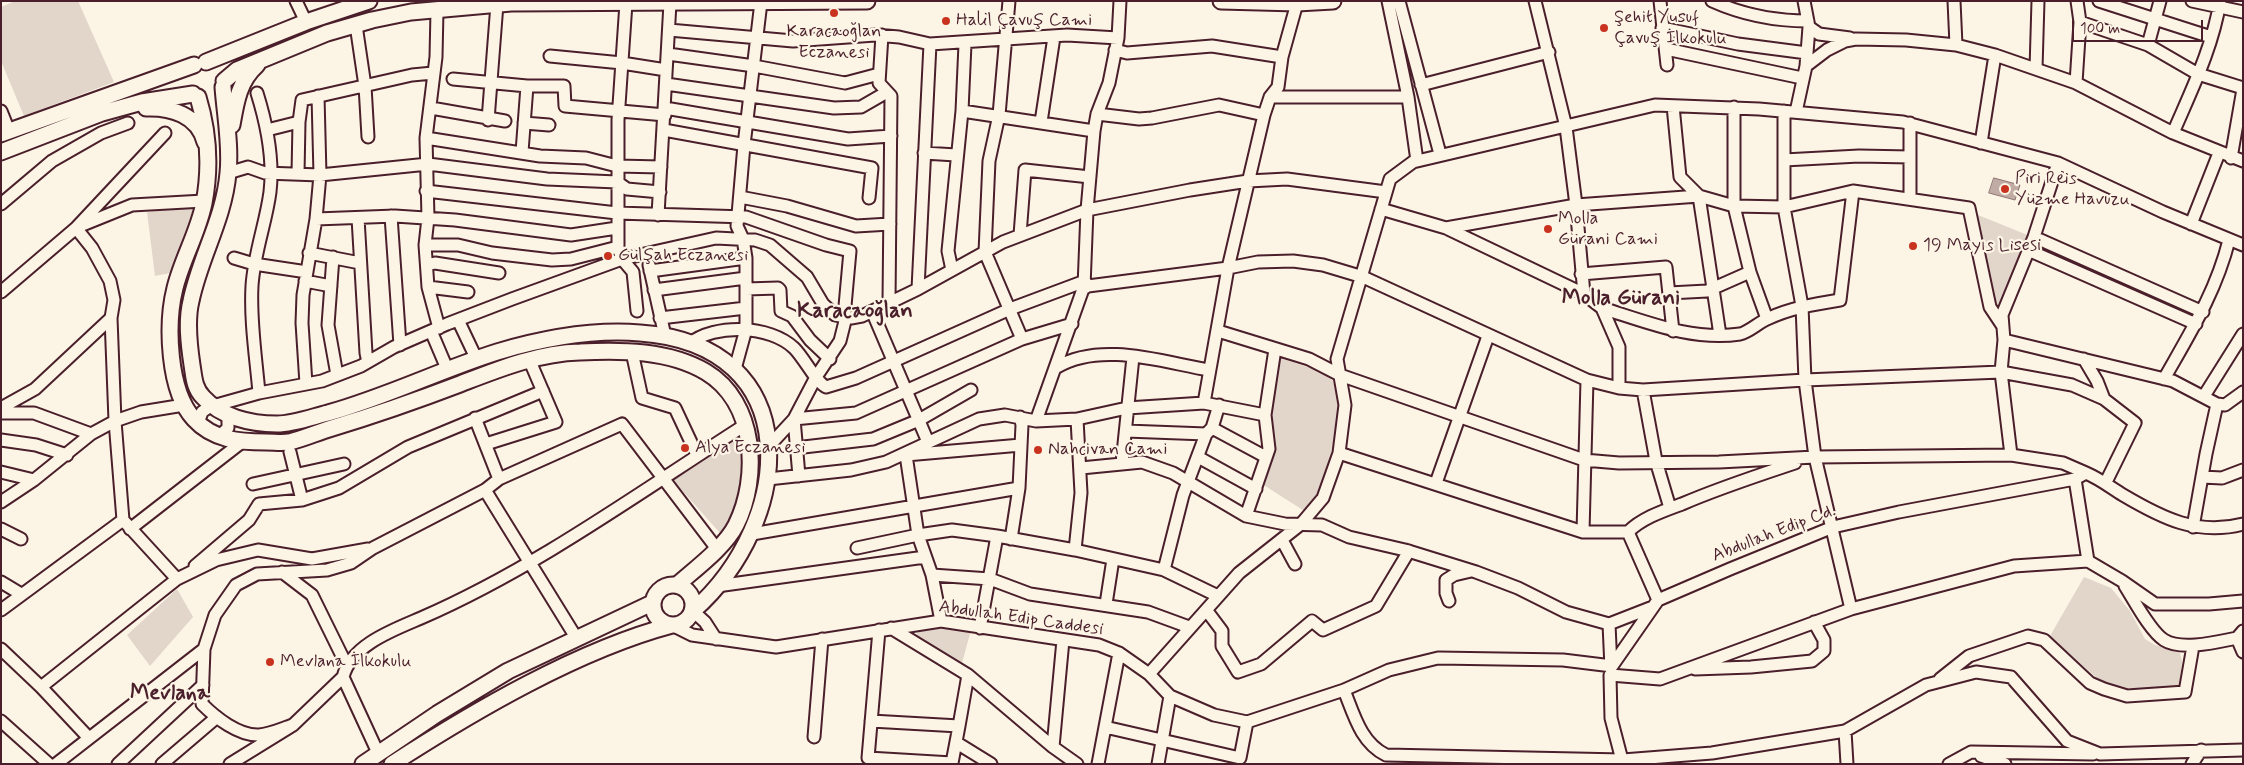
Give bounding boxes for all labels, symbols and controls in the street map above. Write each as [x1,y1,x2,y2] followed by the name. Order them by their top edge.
[828,7,840,19] marker: Karacaoğlan Eczanesi
[1614,7,1727,50] place label: Şehit Yusuf Çavuş İlkokulu
[956,10,1092,32] place label: Halil Çavuş Cami
[2074,10,2205,42] scale bar
[940,15,952,27] marker: Halil Çavuş Cami
[2080,19,2120,39] text: 100 m
[787,21,881,64] place label: Karacaoğlan Eczanesi
[1598,22,1610,34] marker: Şehit Yusuf Çavuş İlkokulu
[2015,168,2130,210] place label: Piri Reis Yüzme Havuzu
[1999,183,2011,195] marker: Piri Reis Yüzme Havuzu
[1558,208,1658,250] place label: Molla Gürani Cami
[1542,223,1554,235] marker: Molla Gürani Cami
[1923,235,2041,257] place label: 19 Mayıs Lisesi
[1907,240,1919,252] marker: 19 Mayıs Lisesi
[618,245,748,267] place label: Gülşah Eczanesi
[602,250,614,262] marker: Gülşah Eczanesi
[1562,286,1680,312] district label: Molla Gürani
[797,299,913,325] district label: Karacaoğlan
[695,437,805,459] place label: Alya Eczanesi
[1048,439,1167,461] place label: Nahcivan Cami
[679,442,691,454] marker: Alya Eczanesi
[1032,444,1044,456] marker: Nahcivan Cami
[1709,501,1839,567] street label: Abdullah Edip Cd.
[937,597,1105,641] street label: Abdullah Edip Caddesi
[280,651,411,673] place label: Mevlana İlkokulu
[264,656,276,668] marker: Mevlana İlkokulu
[130,681,210,707] district label: Mevlana

